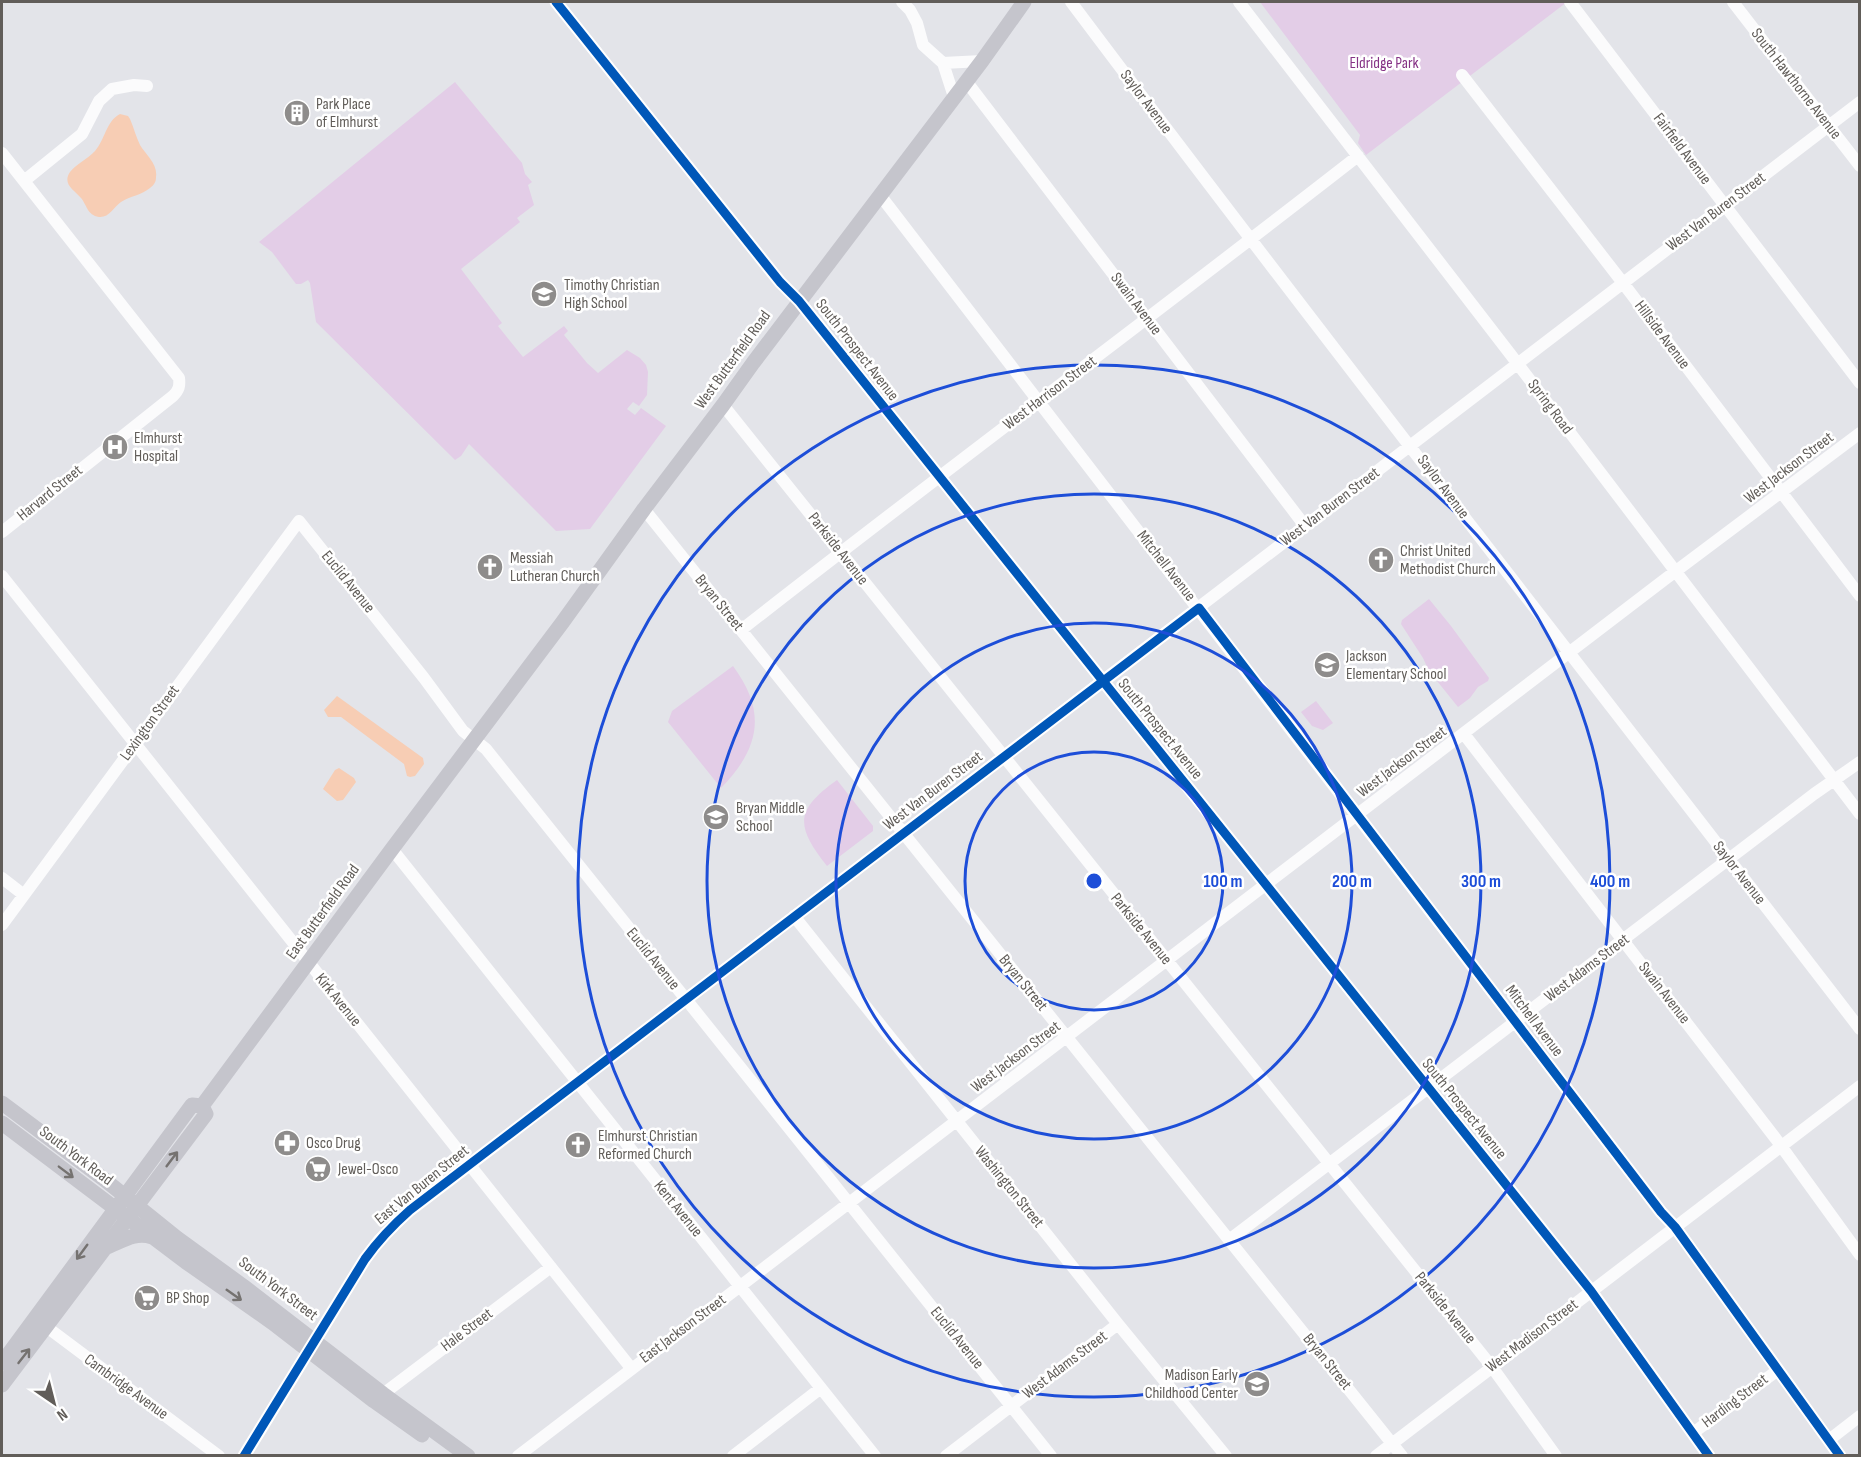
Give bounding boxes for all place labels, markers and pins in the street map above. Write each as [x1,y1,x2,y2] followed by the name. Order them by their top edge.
[316,95,378,132] place label: Park Place of Elmhurst
[282,98,312,128] building icon: Park Place of Elmhurst
[564,276,660,313] place label: Timothy Christian High School
[529,279,559,309] school or university icon: Timothy Christian High School
[134,429,182,466] place label: Elmhurst Hospital
[100,432,130,462] hospital icon: Elmhurst Hospital
[1400,542,1496,579] place label: Christ United Methodist Church
[1366,545,1396,575] church icon: Christ United Methodist Church
[510,549,600,586] place label: Messiah Lutheran Church
[475,552,505,582] church icon: Messiah Lutheran Church
[1345,647,1446,684] place label: Jackson Elementary School
[1312,650,1342,680] school or university icon: Jackson Elementary School
[736,799,805,836] place label: Bryan Middle School
[701,802,731,832] school or university icon: Bryan Middle School
[1084,871,1104,891] centre of rings
[598,1127,698,1164] place label: Elmhurst Christian Reformed Church
[272,1128,302,1158] pharmacy icon: Osco Drug
[563,1130,593,1160] church icon: Elmhurst Christian Reformed Church
[306,1134,361,1153] place label: Osco Drug
[303,1154,333,1184] supermarket icon: Jewel-Osco
[337,1160,398,1179] place label: Jewel-Osco
[132,1283,162,1313] supermarket icon: BP Shop
[166,1289,209,1308] place label: BP Shop
[1145,1366,1238,1403] place label: Madison Early Childhood Center
[1242,1369,1272,1399] school or university icon: Madison Early Childhood Center

